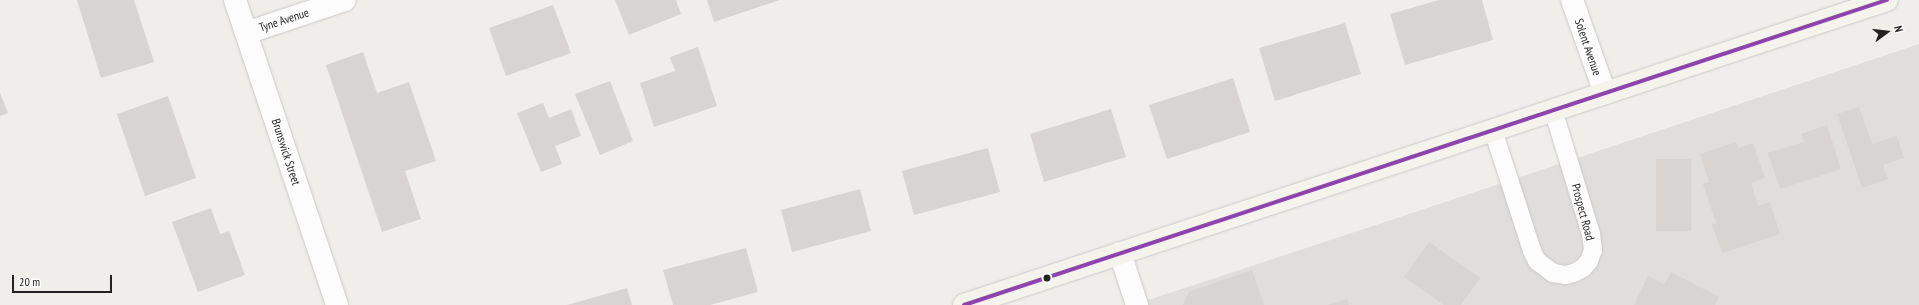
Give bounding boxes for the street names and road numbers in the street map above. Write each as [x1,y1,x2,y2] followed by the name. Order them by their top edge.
[257,5,311,35] street label: Tyne Avenue
[1572,17,1604,77] street label: Solent Avenue
[268,117,304,187] street label: Brunswick Street
[1569,182,1597,242] street label: Prospect Road

